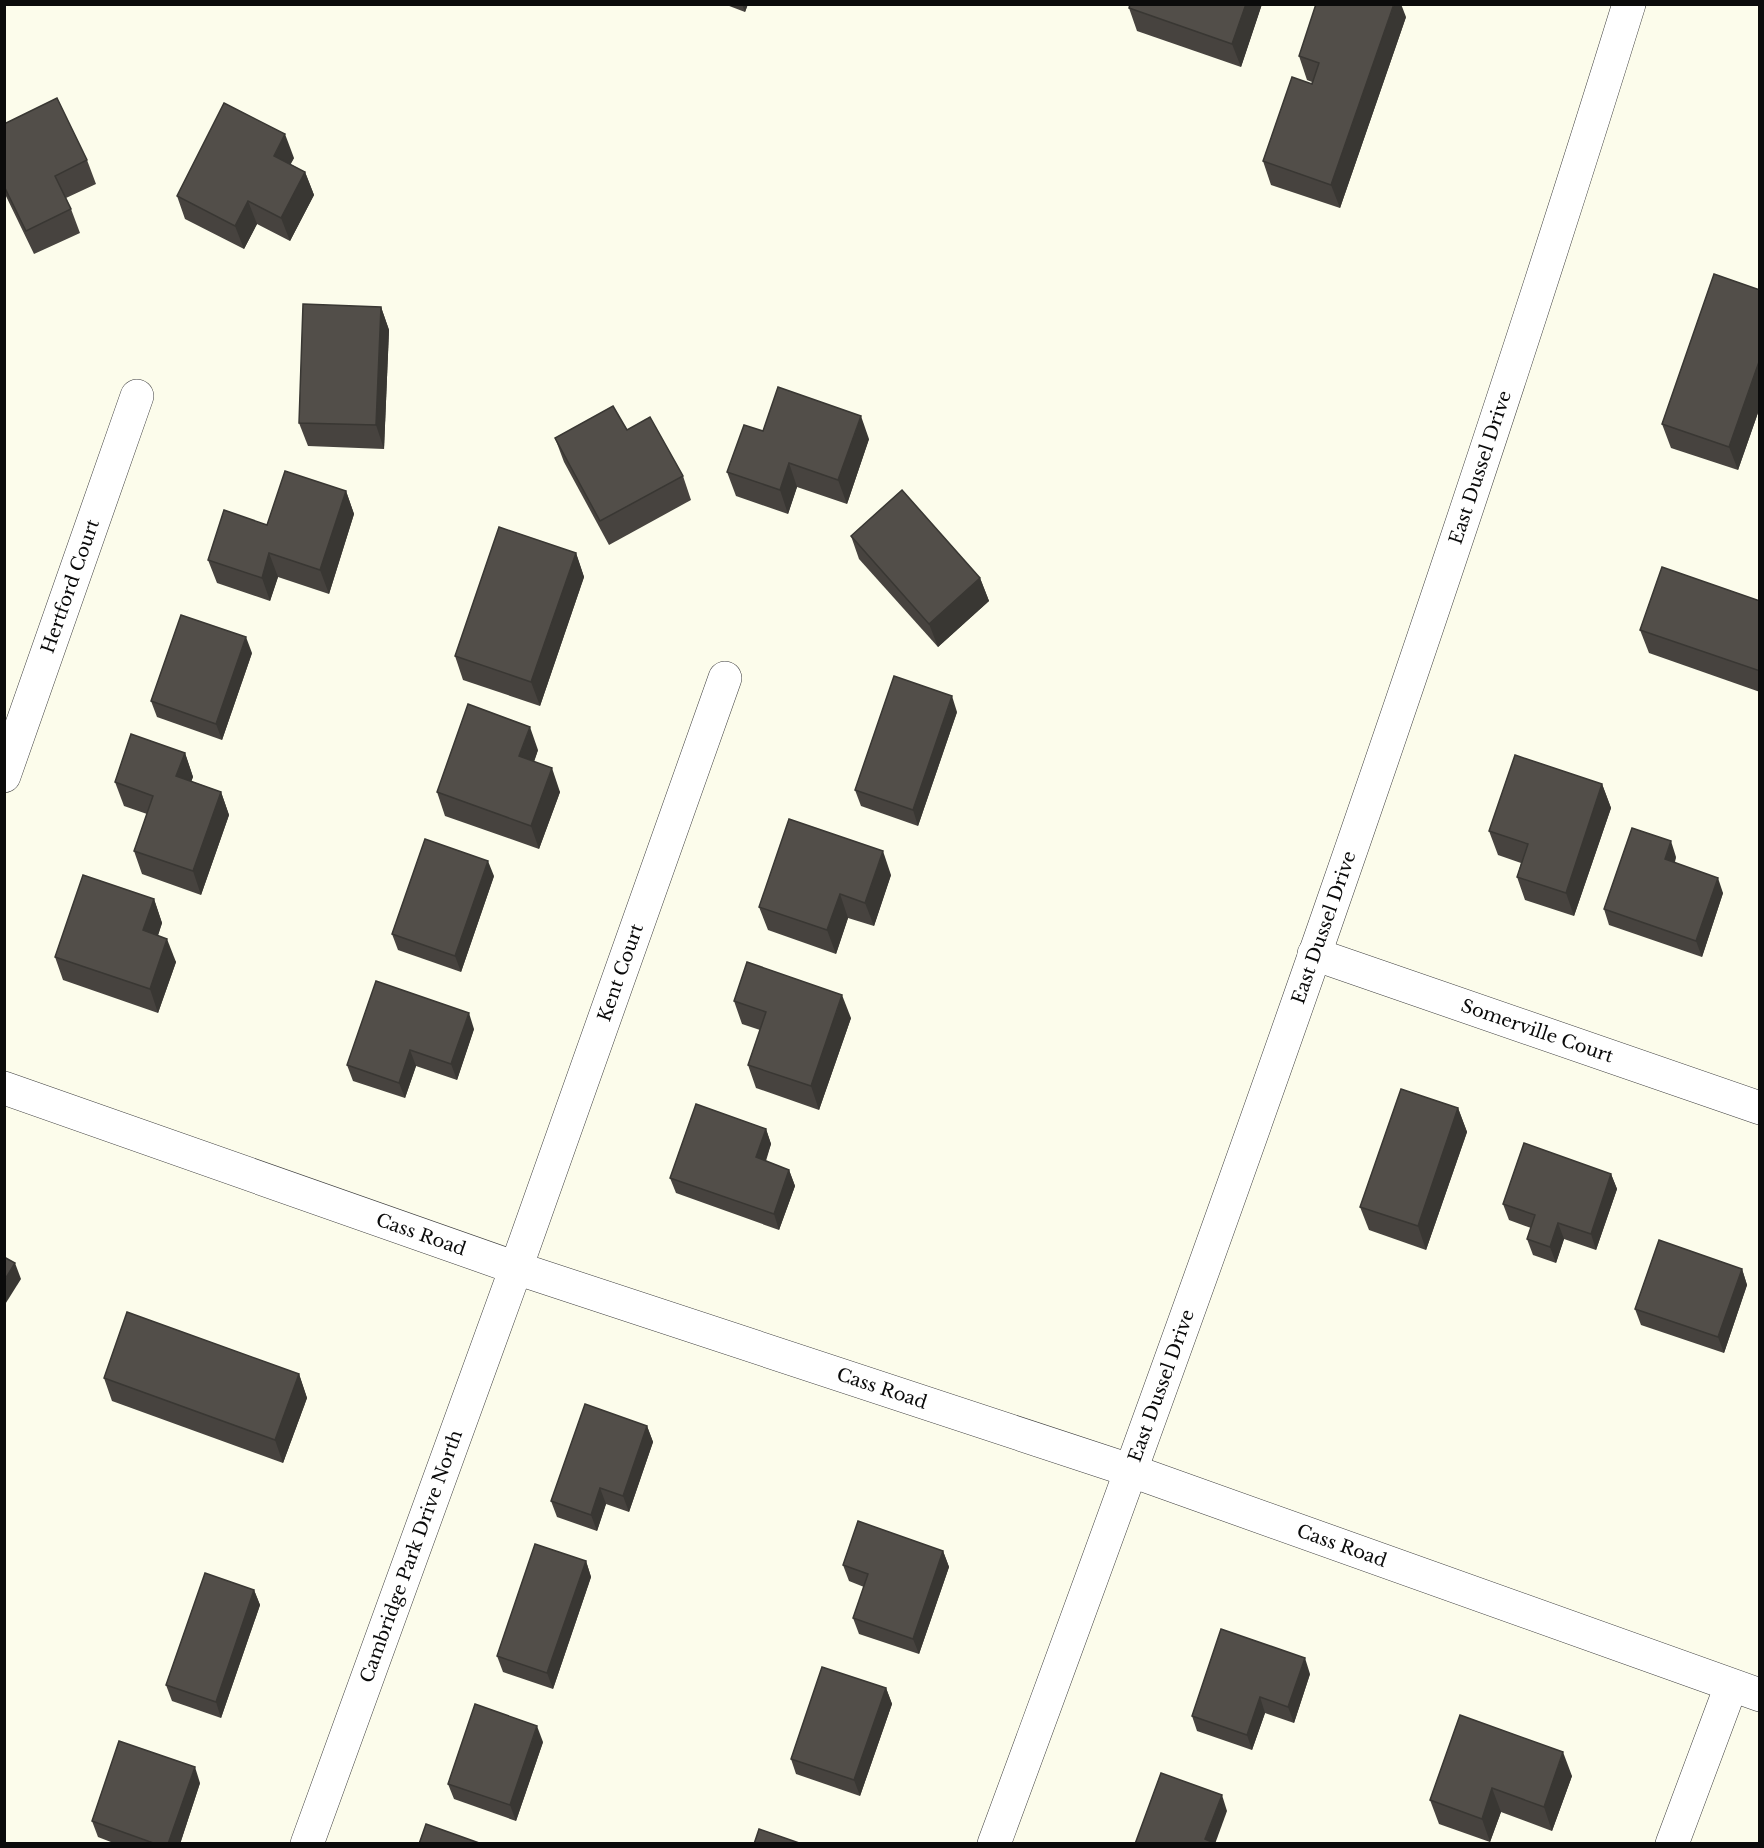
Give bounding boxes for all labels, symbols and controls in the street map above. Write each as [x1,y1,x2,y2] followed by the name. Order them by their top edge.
[1445,388,1516,547] street label: East Dussel Drive
[37,516,104,656] street label: Hertford Court
[1287,848,1361,1007] street label: East Dussel Drive
[593,921,648,1024] street label: Kent Court
[1458,995,1616,1068] street label: Somerville Court
[373,1209,469,1261] street label: Cass Road
[1124,1306,1199,1465] street label: East Dussel Drive
[834,1363,930,1414] street label: Cass Road
[355,1427,467,1686] street label: Cambridge Park Drive North
[1294,1520,1390,1572] street label: Cass Road

